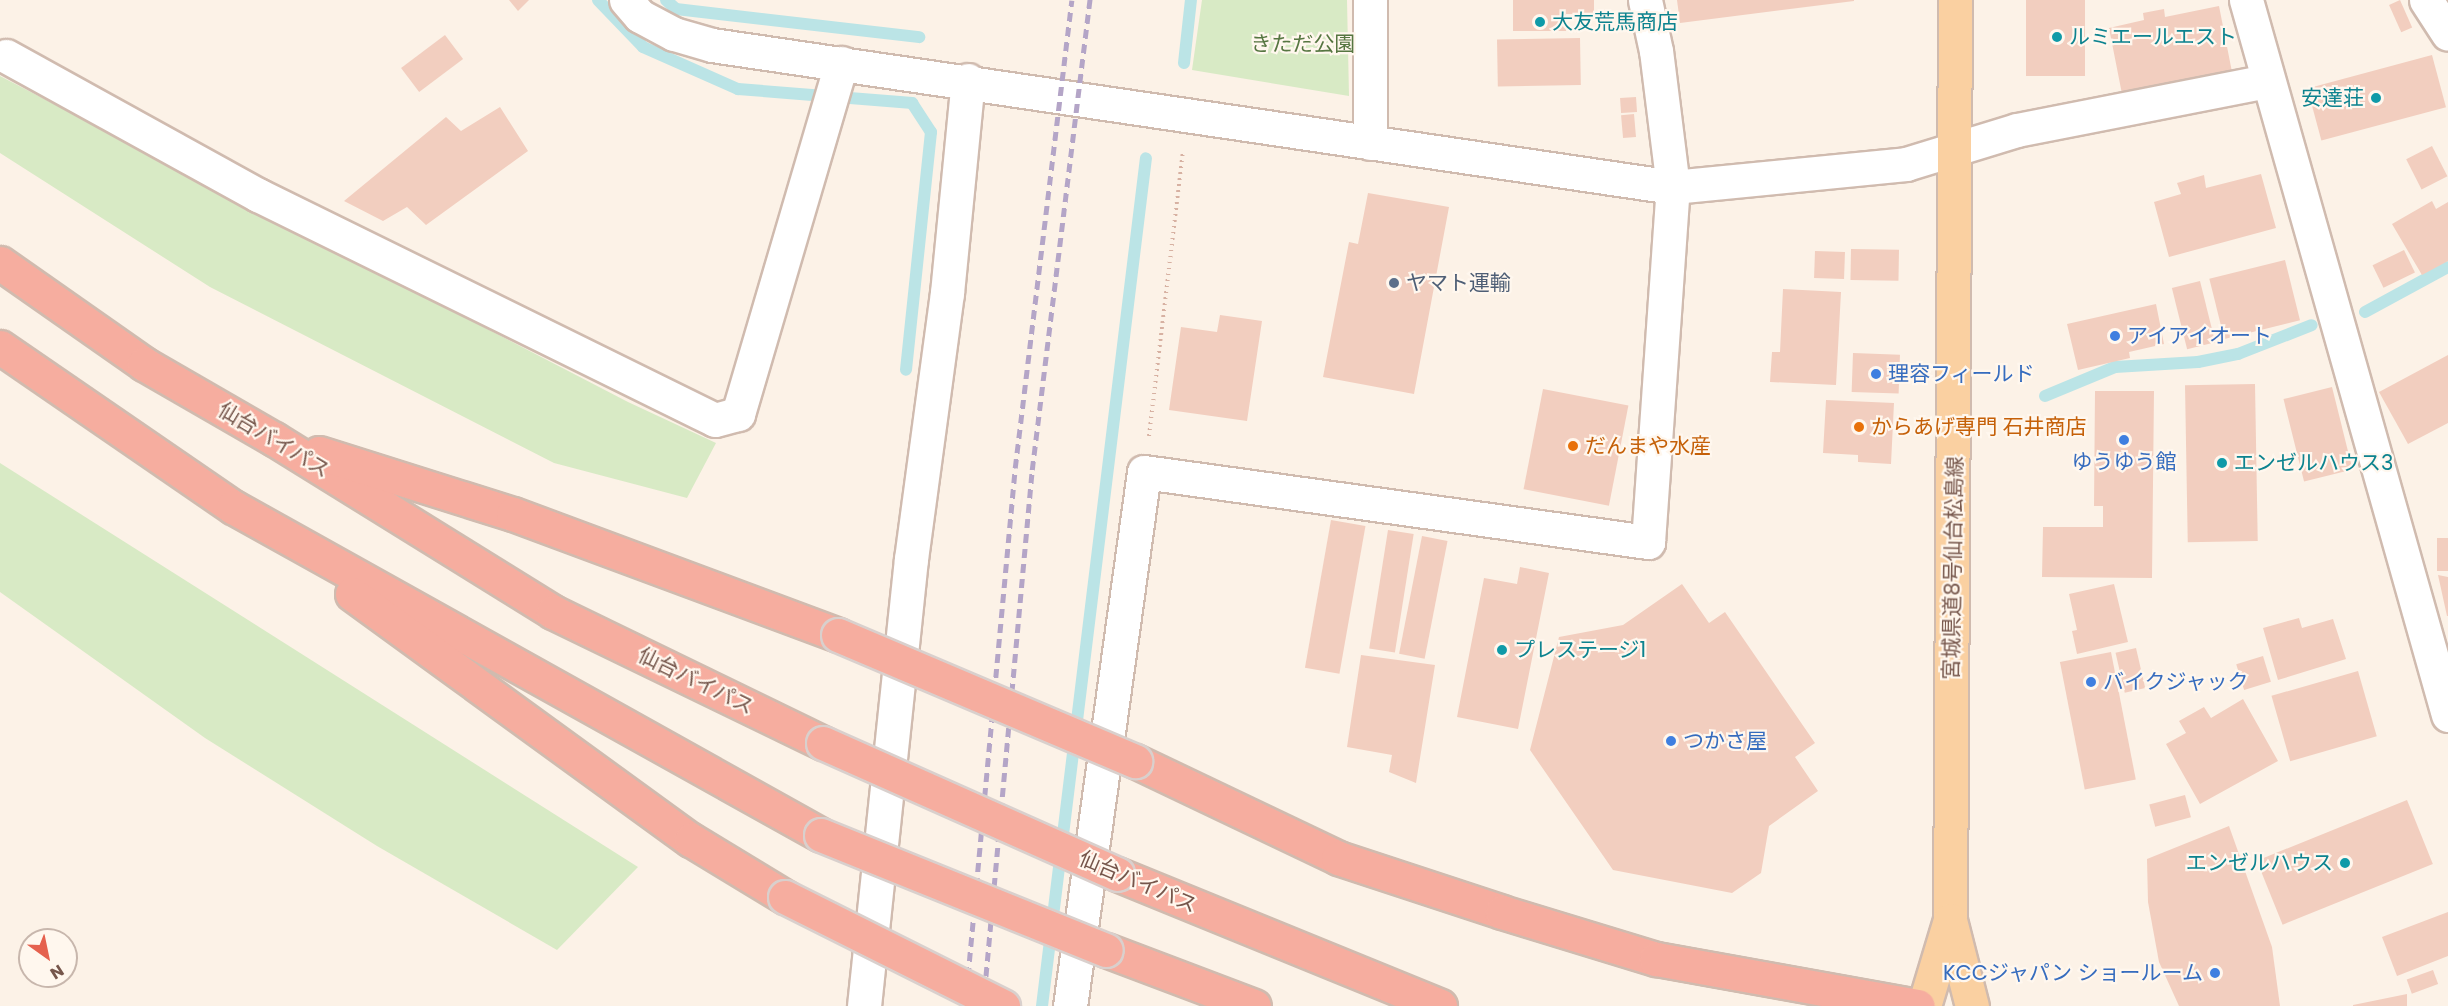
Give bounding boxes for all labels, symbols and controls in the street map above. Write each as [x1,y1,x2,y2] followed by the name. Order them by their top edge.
[1552,9,1678,35] place label: 大友荒馬商店
[1533,15,1547,29] marker: 大友荒馬商店
[2069,24,2237,50] place label: ルミエールエスト
[2050,30,2064,44] marker: ルミエールエスト
[1251,31,1355,57] park label: きただ公園
[2301,85,2364,111] place label: 安達荘
[2369,91,2383,105] marker: 安達荘
[1406,270,1511,296] place label: ヤマト運輸
[1387,276,1401,290] marker: ヤマト運輸
[2127,323,2274,349] place label: アイアイオート
[2108,329,2122,343] marker: アイアイオート
[1888,361,2035,387] place label: 理容フィールド
[1869,367,1883,381] marker: 理容フィールド
[214,397,334,483] street label: 仙台バイパス
[1871,414,2087,440] place label: からあげ専門 石井商店
[1852,420,1866,434] marker: からあげ専門 石井商店
[1585,433,1711,459] place label: だんまや水産
[2117,433,2131,447] marker: ゆうゆう館
[1566,439,1580,453] marker: だんまや水産
[2072,449,2176,475] place label: ゆうゆう館
[2234,450,2393,476] place label: エンゼルハウス3
[1938,456,1968,680] street label: 宮城県道8号仙台松島線
[2215,456,2229,470] marker: エンゼルハウス3
[1514,637,1647,663] place label: プレステージ1
[634,642,758,720] street label: 仙台バイパス
[1495,643,1509,657] marker: プレステージ1
[2103,669,2250,695] place label: バイクジャック
[2084,675,2098,689] marker: バイクジャック
[1683,728,1767,754] place label: つかさ屋
[1664,734,1678,748] marker: つかさ屋
[1075,846,1201,918] street label: 仙台バイパス
[2186,850,2333,876] place label: エンゼルハウス
[2338,856,2352,870] marker: エンゼルハウス
[18,928,78,988] north arrow
[46,959,68,985] text: N
[1942,960,2203,986] place label: KCCジャパン ショールーム
[2208,966,2222,980] marker: KCCジャパン ショールーム

